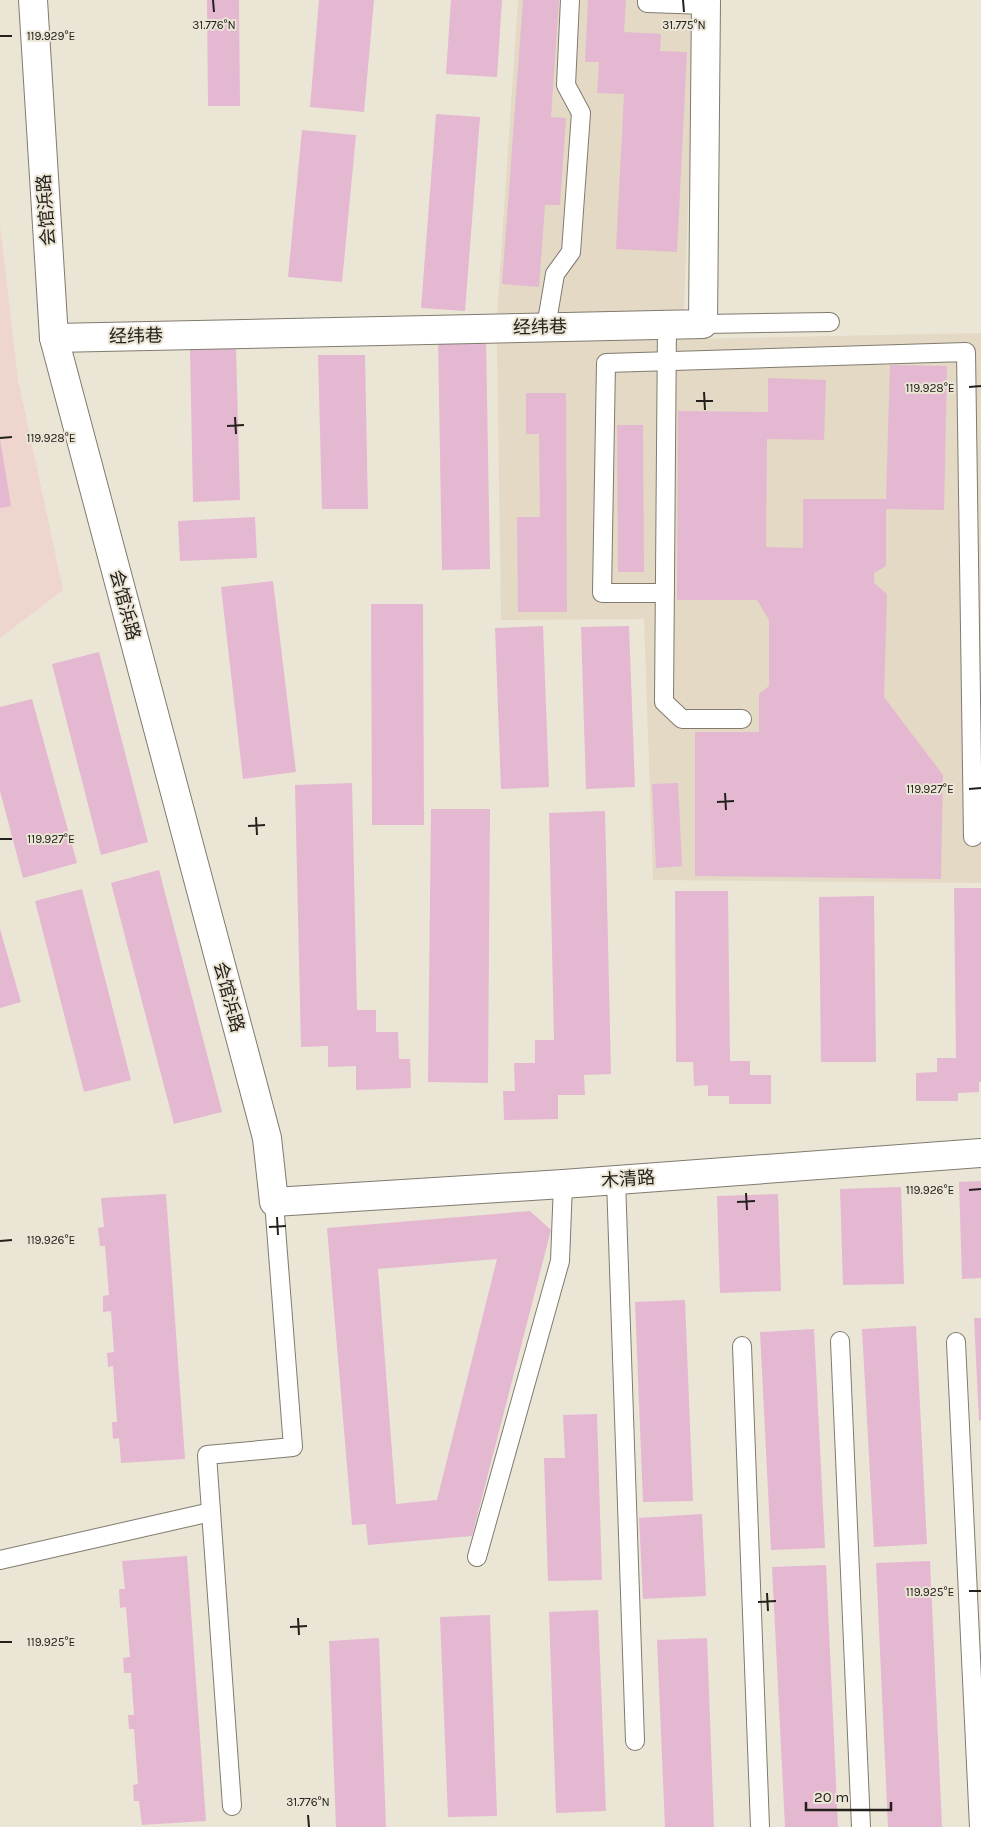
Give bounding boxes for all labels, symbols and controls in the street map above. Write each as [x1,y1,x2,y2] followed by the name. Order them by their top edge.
[192,18,236,32] text: 31.776°N
[662,18,706,32] text: 31.775°N
[27,29,75,43] text: 119.929°E
[33,173,59,247] street label: 会馆浜路
[513,316,567,338] street label: 经纬巷
[109,325,163,347] street label: 经纬巷
[905,381,955,395] text: 119.928°E
[26,431,76,445] text: 119.928°E
[105,567,145,643] street label: 会馆浜路
[906,782,954,796] text: 119.927°E
[27,832,75,846] text: 119.927°E
[209,959,249,1035] street label: 会馆浜路
[600,1166,656,1192] street label: 木清路
[906,1183,954,1197] text: 119.926°E
[27,1233,75,1247] text: 119.926°E
[906,1585,954,1599] text: 119.925°E
[27,1635,75,1649] text: 119.925°E
[806,1780,891,1812] scale bar
[814,1788,849,1806] text: 20 m
[286,1795,330,1809] text: 31.776°N

